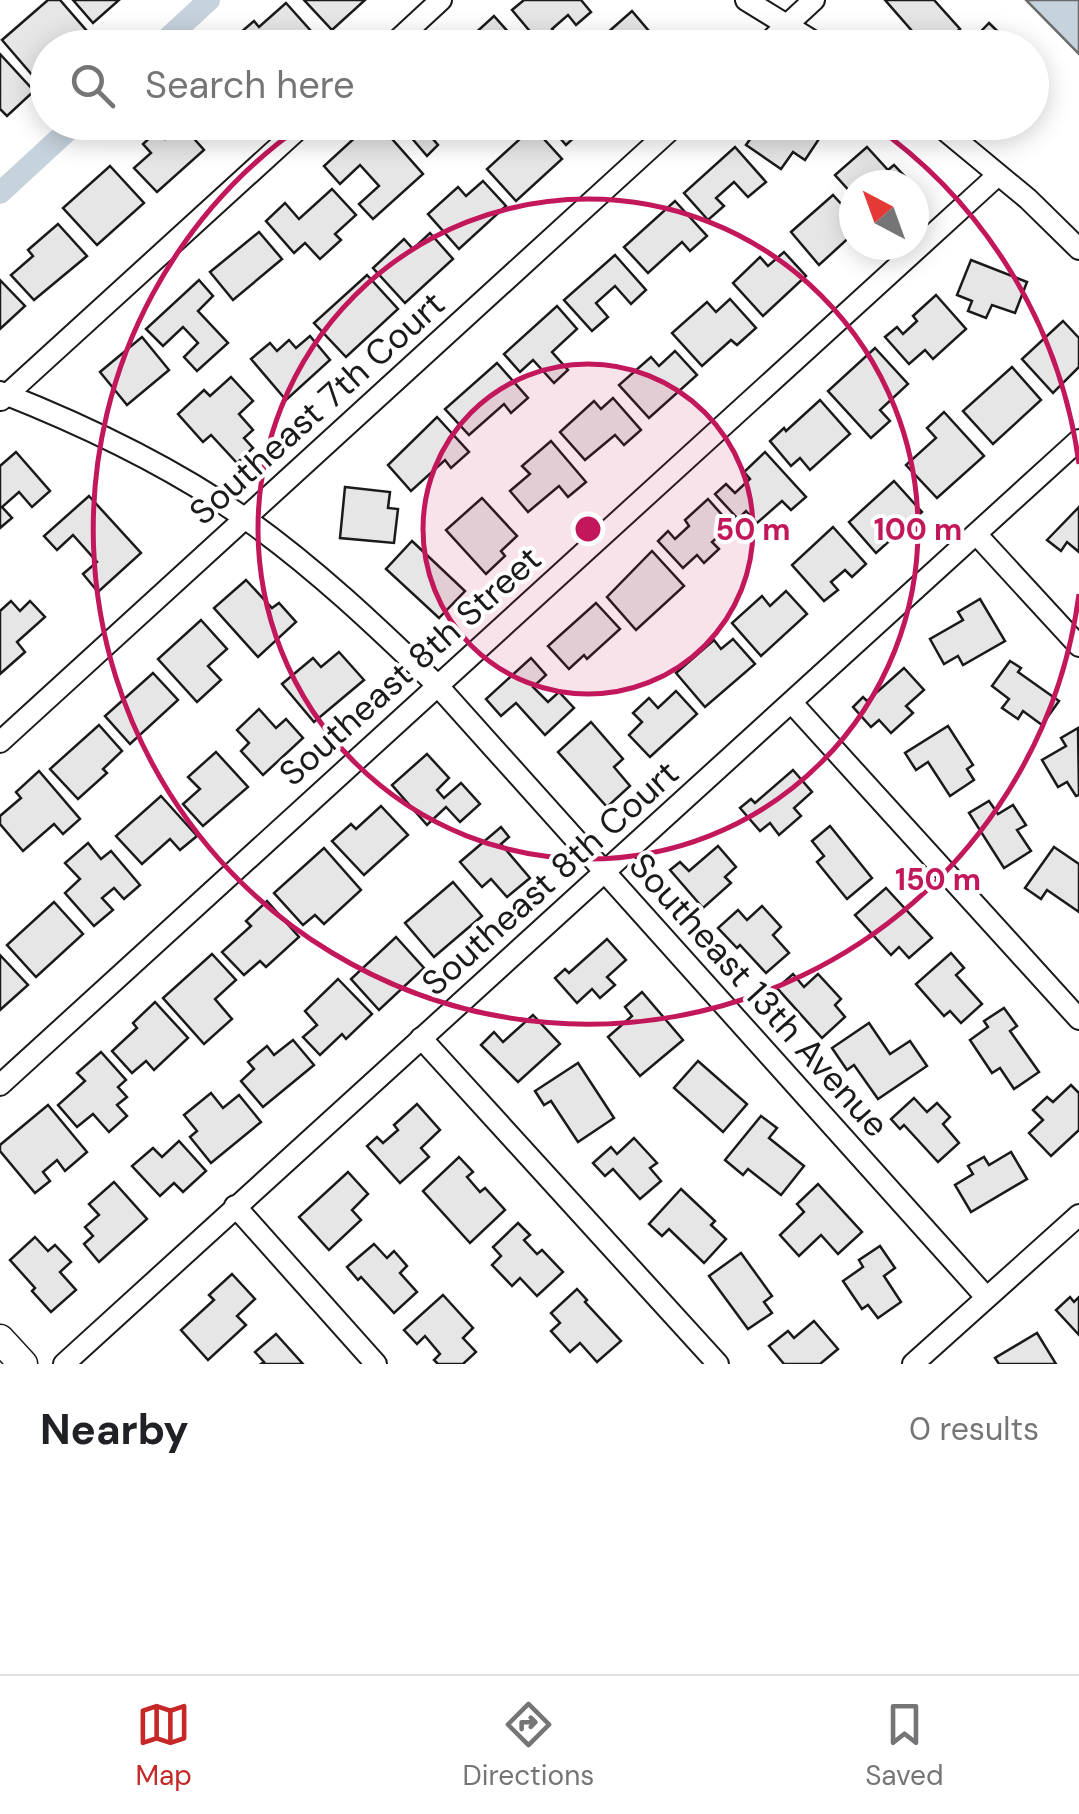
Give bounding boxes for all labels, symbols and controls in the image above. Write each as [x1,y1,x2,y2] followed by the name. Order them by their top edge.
[30,30,1049,140] search box
[65,58,120,113] icon: search
[145,60,355,110] text: Search here
[839,170,929,260] north arrow
[180,281,454,535] street label: Southeast 7th Court
[715,510,791,549] text: 50 m
[874,510,962,549] text: 100 m
[570,511,606,547] centre of rings
[269,536,551,796] street label: Southeast 8th Street
[412,750,688,1006] street label: Southeast 8th Court
[619,843,899,1147] street label: Southeast 13th Avenue
[895,860,981,899] text: 150 m
[40,1402,189,1457] text: Nearby
[909,1408,1039,1450] text: 0 results
[135,1697,192,1794] tab: Map
[463,1697,594,1794] tab: Directions
[865,1697,944,1794] tab: Saved

